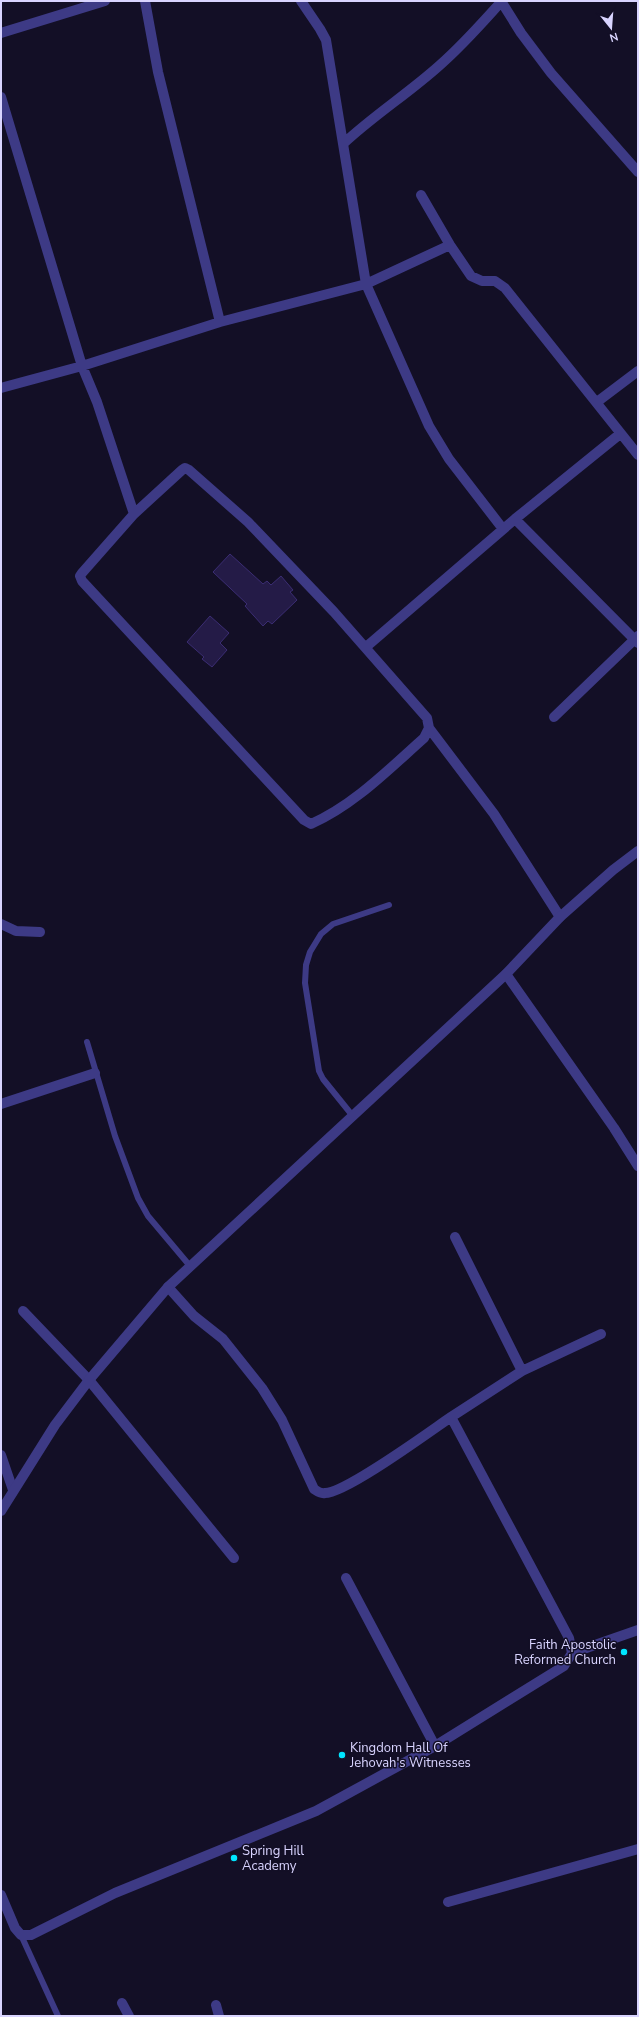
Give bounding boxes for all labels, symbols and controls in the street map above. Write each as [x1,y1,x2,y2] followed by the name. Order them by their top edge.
[591,8,631,48] north arrow
[608,29,620,45] text: N
[514,1636,616,1669] place label: Faith Apostolic Reformed Church
[619,1647,629,1657] marker: Faith Apostolic Reformed Church
[349,1739,471,1772] place label: Kingdom Hall Of Jehovah's Witnesses
[337,1750,347,1760] marker: Kingdom Hall Of Jehovah's Witnesses
[242,1842,304,1875] place label: Spring Hill Academy
[229,1853,239,1863] marker: Spring Hill Academy

